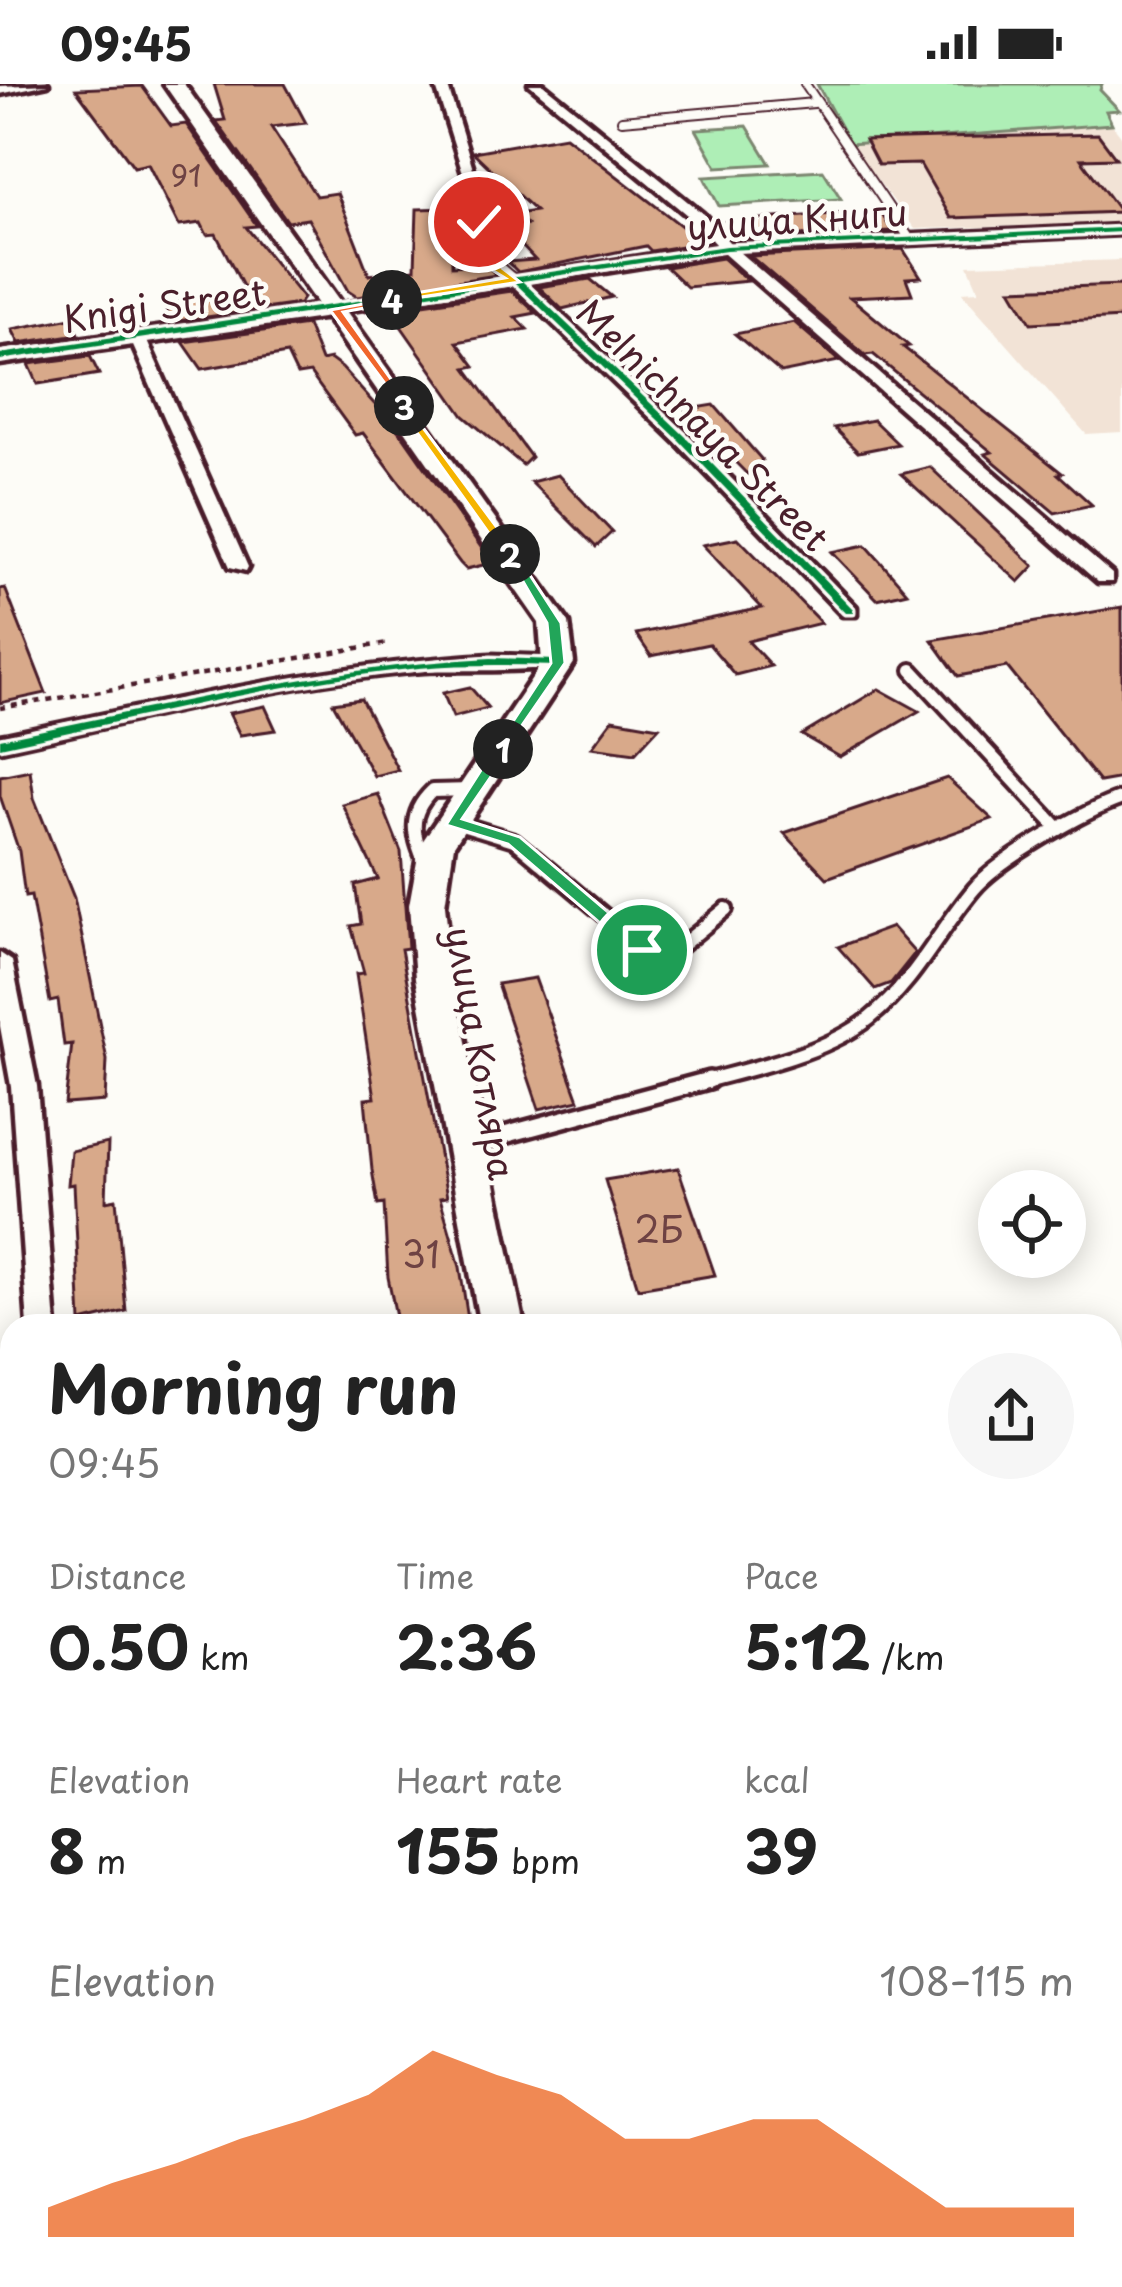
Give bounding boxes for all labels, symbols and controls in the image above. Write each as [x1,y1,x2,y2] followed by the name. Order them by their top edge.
[60,8,193,76] text: 09:45
[170,152,202,197] house number: 91
[428,171,530,273] pin
[685,183,909,253] street label: улица Книги
[446,189,512,255] icon: check
[59,263,269,345] street label: Knigi Street
[362,270,422,330] pin: 4
[381,275,403,325] text: 4
[565,285,843,563] street label: Melnichnaya Street
[374,376,434,436] pin: 3
[393,381,415,431] text: 3
[480,524,540,584] pin: 2
[498,529,522,579] text: 2
[473,719,533,779] pin: 1
[495,724,511,774] text: 1
[591,899,693,1001] pin
[609,917,675,983] icon: arrive
[433,922,531,1184] street label: улица Котляра
[978,1170,1086,1278] map controls
[978,1170,1086,1278] button: locate
[635,1201,683,1255] house number: 2Б
[402,1226,440,1280] house number: 31
[48,1337,458,1436] text: Morning run
[948,1353,1074,1479] button: share
[48,1432,160,1491] text: 09:45
[48,1550,186,1600] text: Distance
[396,1550,474,1600] text: Time
[744,1550,818,1600] text: Pace
[48,1600,189,1690] text: 0.50
[396,1600,537,1690] text: 2:36
[744,1600,871,1690] text: 5:12
[189,1631,250,1681] text: km
[871,1631,945,1681] text: /km
[48,1754,190,1804] text: Elevation
[396,1754,563,1804] text: Heart rate
[744,1754,810,1804] text: kcal
[48,1804,86,1894] text: 8
[396,1804,501,1894] text: 155
[744,1804,818,1894] text: 39
[86,1835,126,1885] text: m
[501,1835,580,1885] text: bpm
[48,1950,216,2009] text: Elevation
[880,1950,1074,2009] text: 108–115 m

